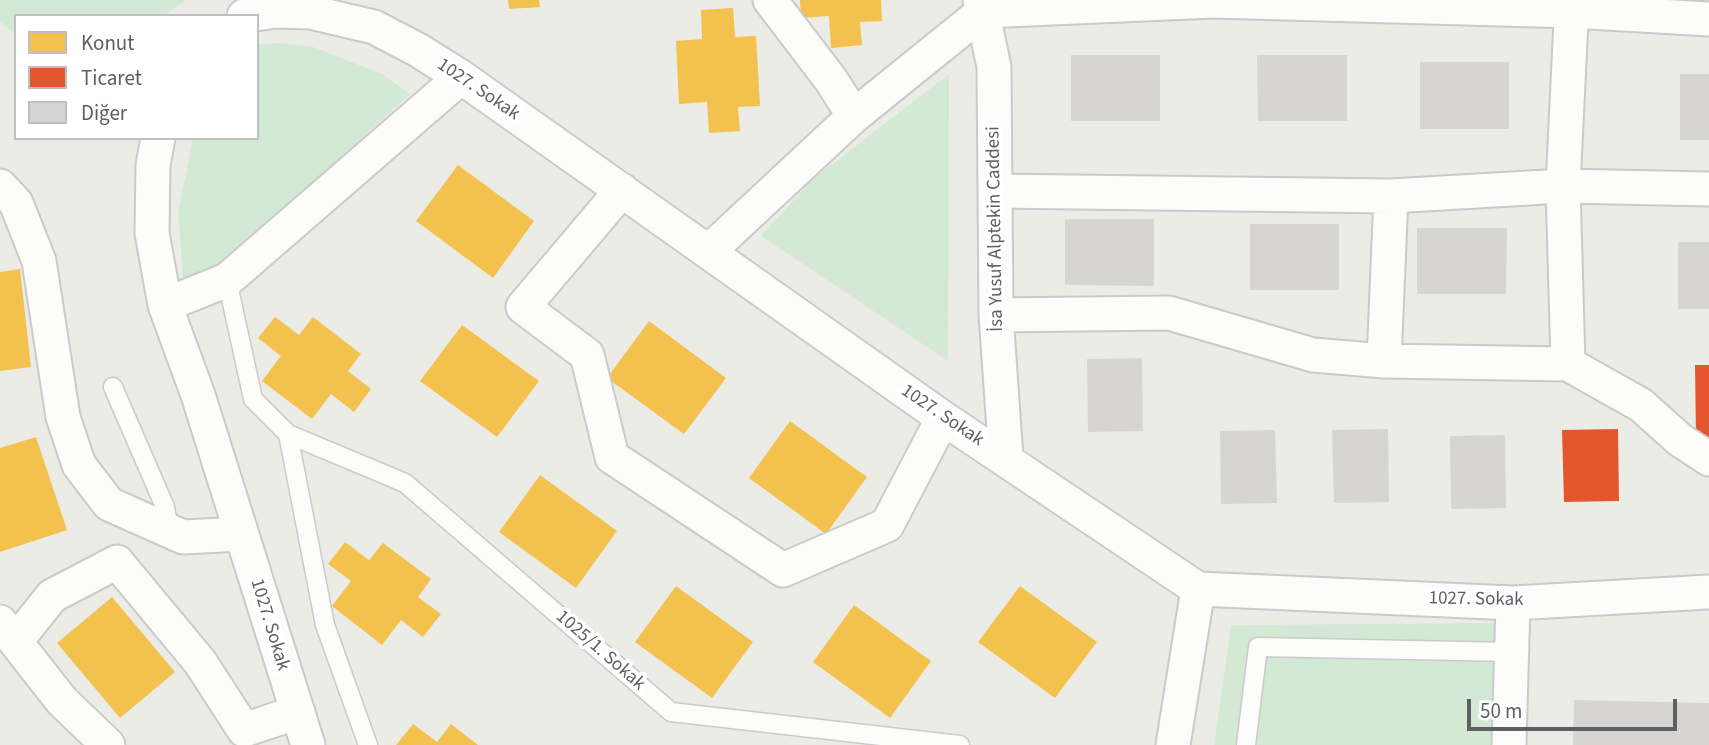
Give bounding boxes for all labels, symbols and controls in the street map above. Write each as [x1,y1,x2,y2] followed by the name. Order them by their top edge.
[14,14,259,140] legend
[81,28,134,58] text: Konut
[432,54,524,126] street label: 1027. Sokak
[81,63,142,93] text: Ticaret
[81,98,127,128] text: Diğer
[983,126,1009,332] street label: İsa Yusuf Alptekin Caddesi
[896,380,988,452] street label: 1027. Sokak
[244,576,294,674] street label: 1027. Sokak
[1428,588,1524,612] street label: 1027. Sokak
[551,606,649,696] street label: 1025/1. Sokak
[1471,686,1681,730] scale bar
[1480,696,1522,726] text: 50 m

